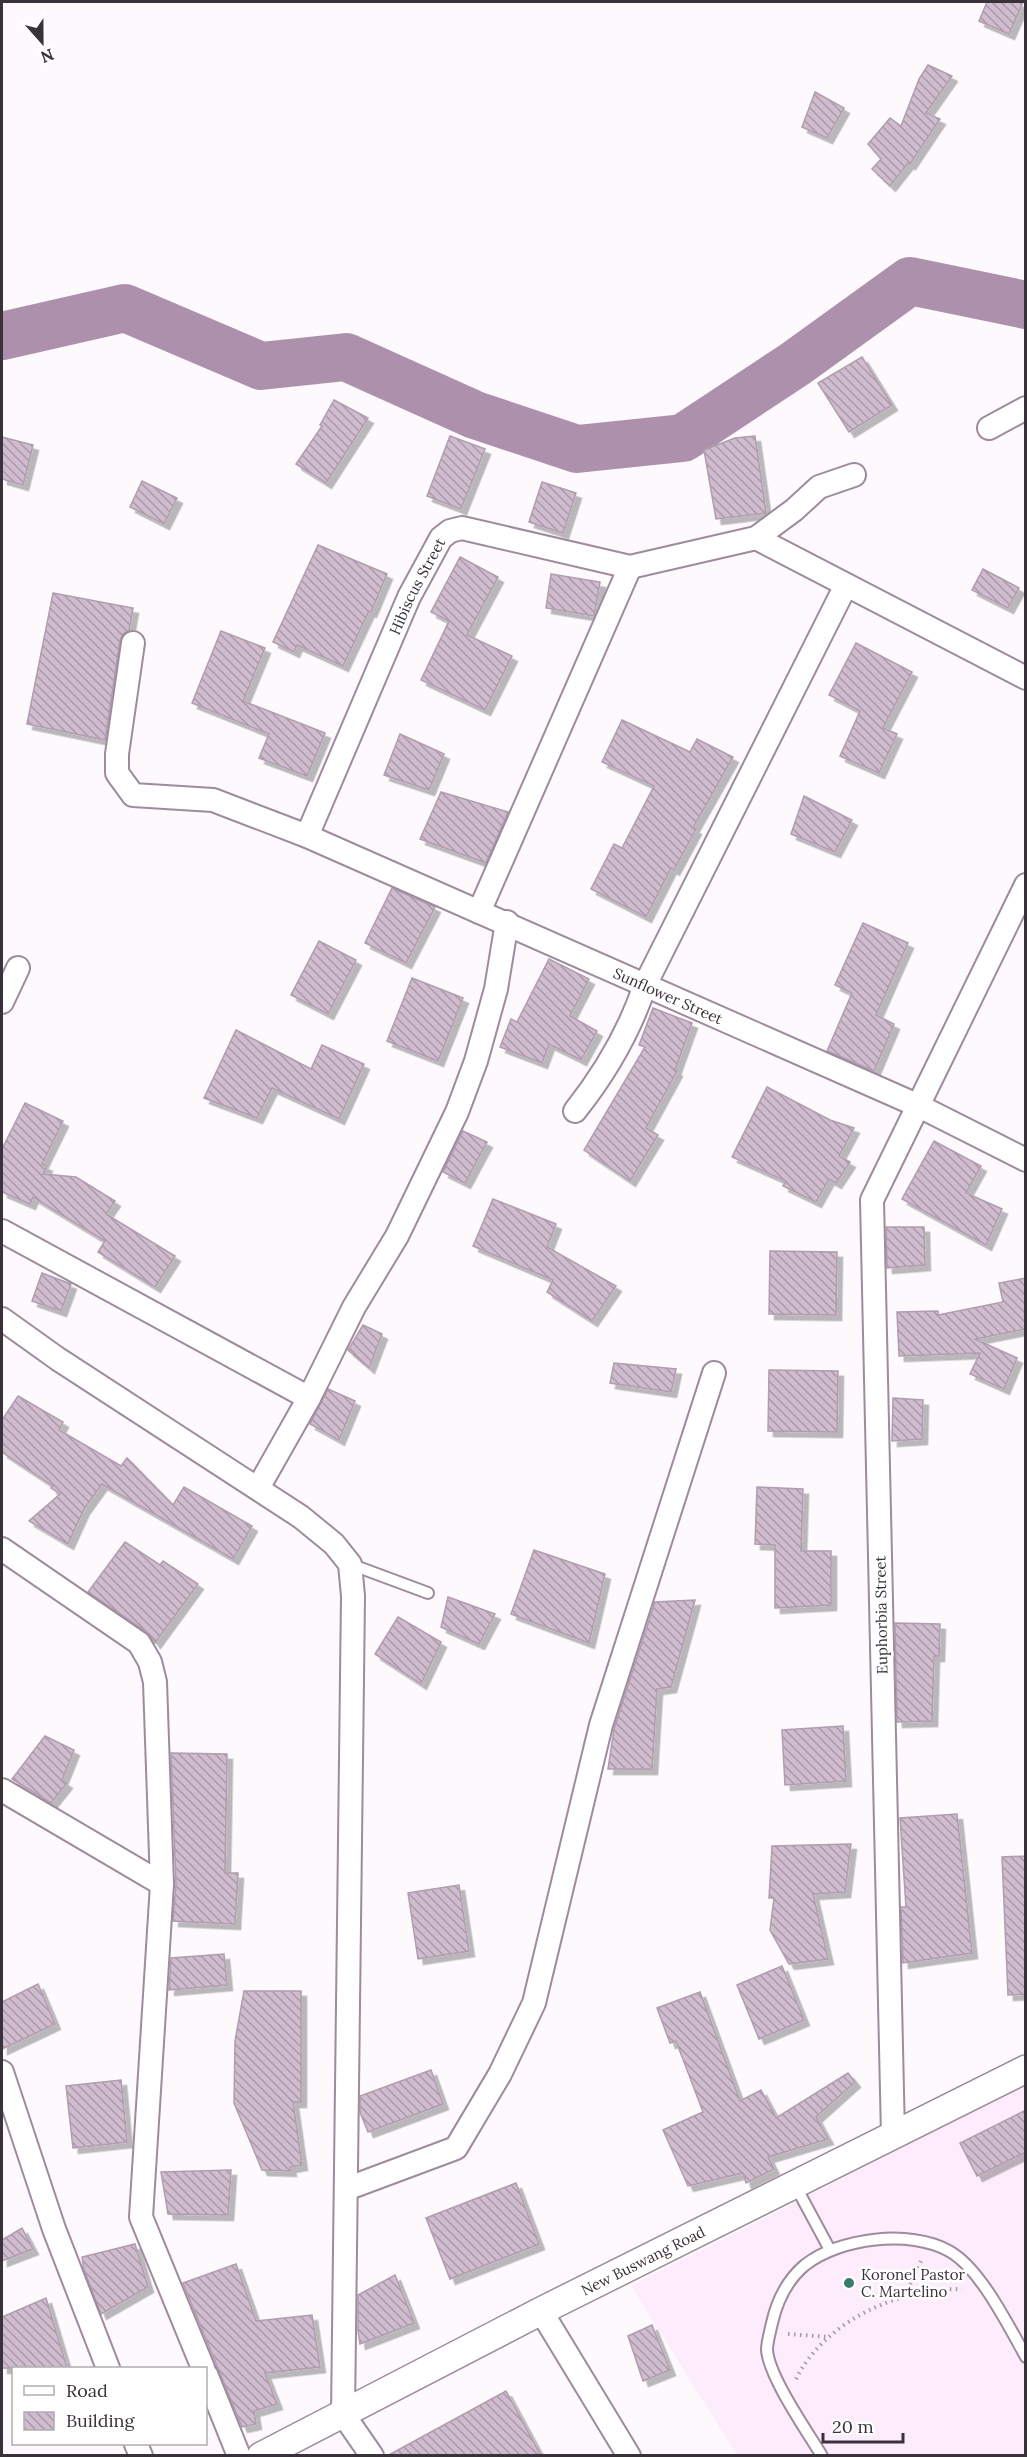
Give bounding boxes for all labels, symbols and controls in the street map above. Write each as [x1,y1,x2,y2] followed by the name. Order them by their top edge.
[12,12,72,72] north arrow
[38,44,57,68] text: N
[385,534,449,637] street label: Hibiscus Street
[611,963,726,1028] street label: Sunflower Street
[870,1555,892,1674] street label: Euphorbia Street
[577,2221,708,2299] street label: New Buswang Road
[861,2265,965,2301] place label: Koronel Pastor C. Martelino
[842,2276,856,2290] marker: Koronel Pastor C. Martelino
[12,2367,207,2445] legend
[66,2379,108,2402] text: Road
[823,2406,902,2444] scale bar
[66,2409,136,2432] text: Building
[832,2415,874,2438] text: 20 m

